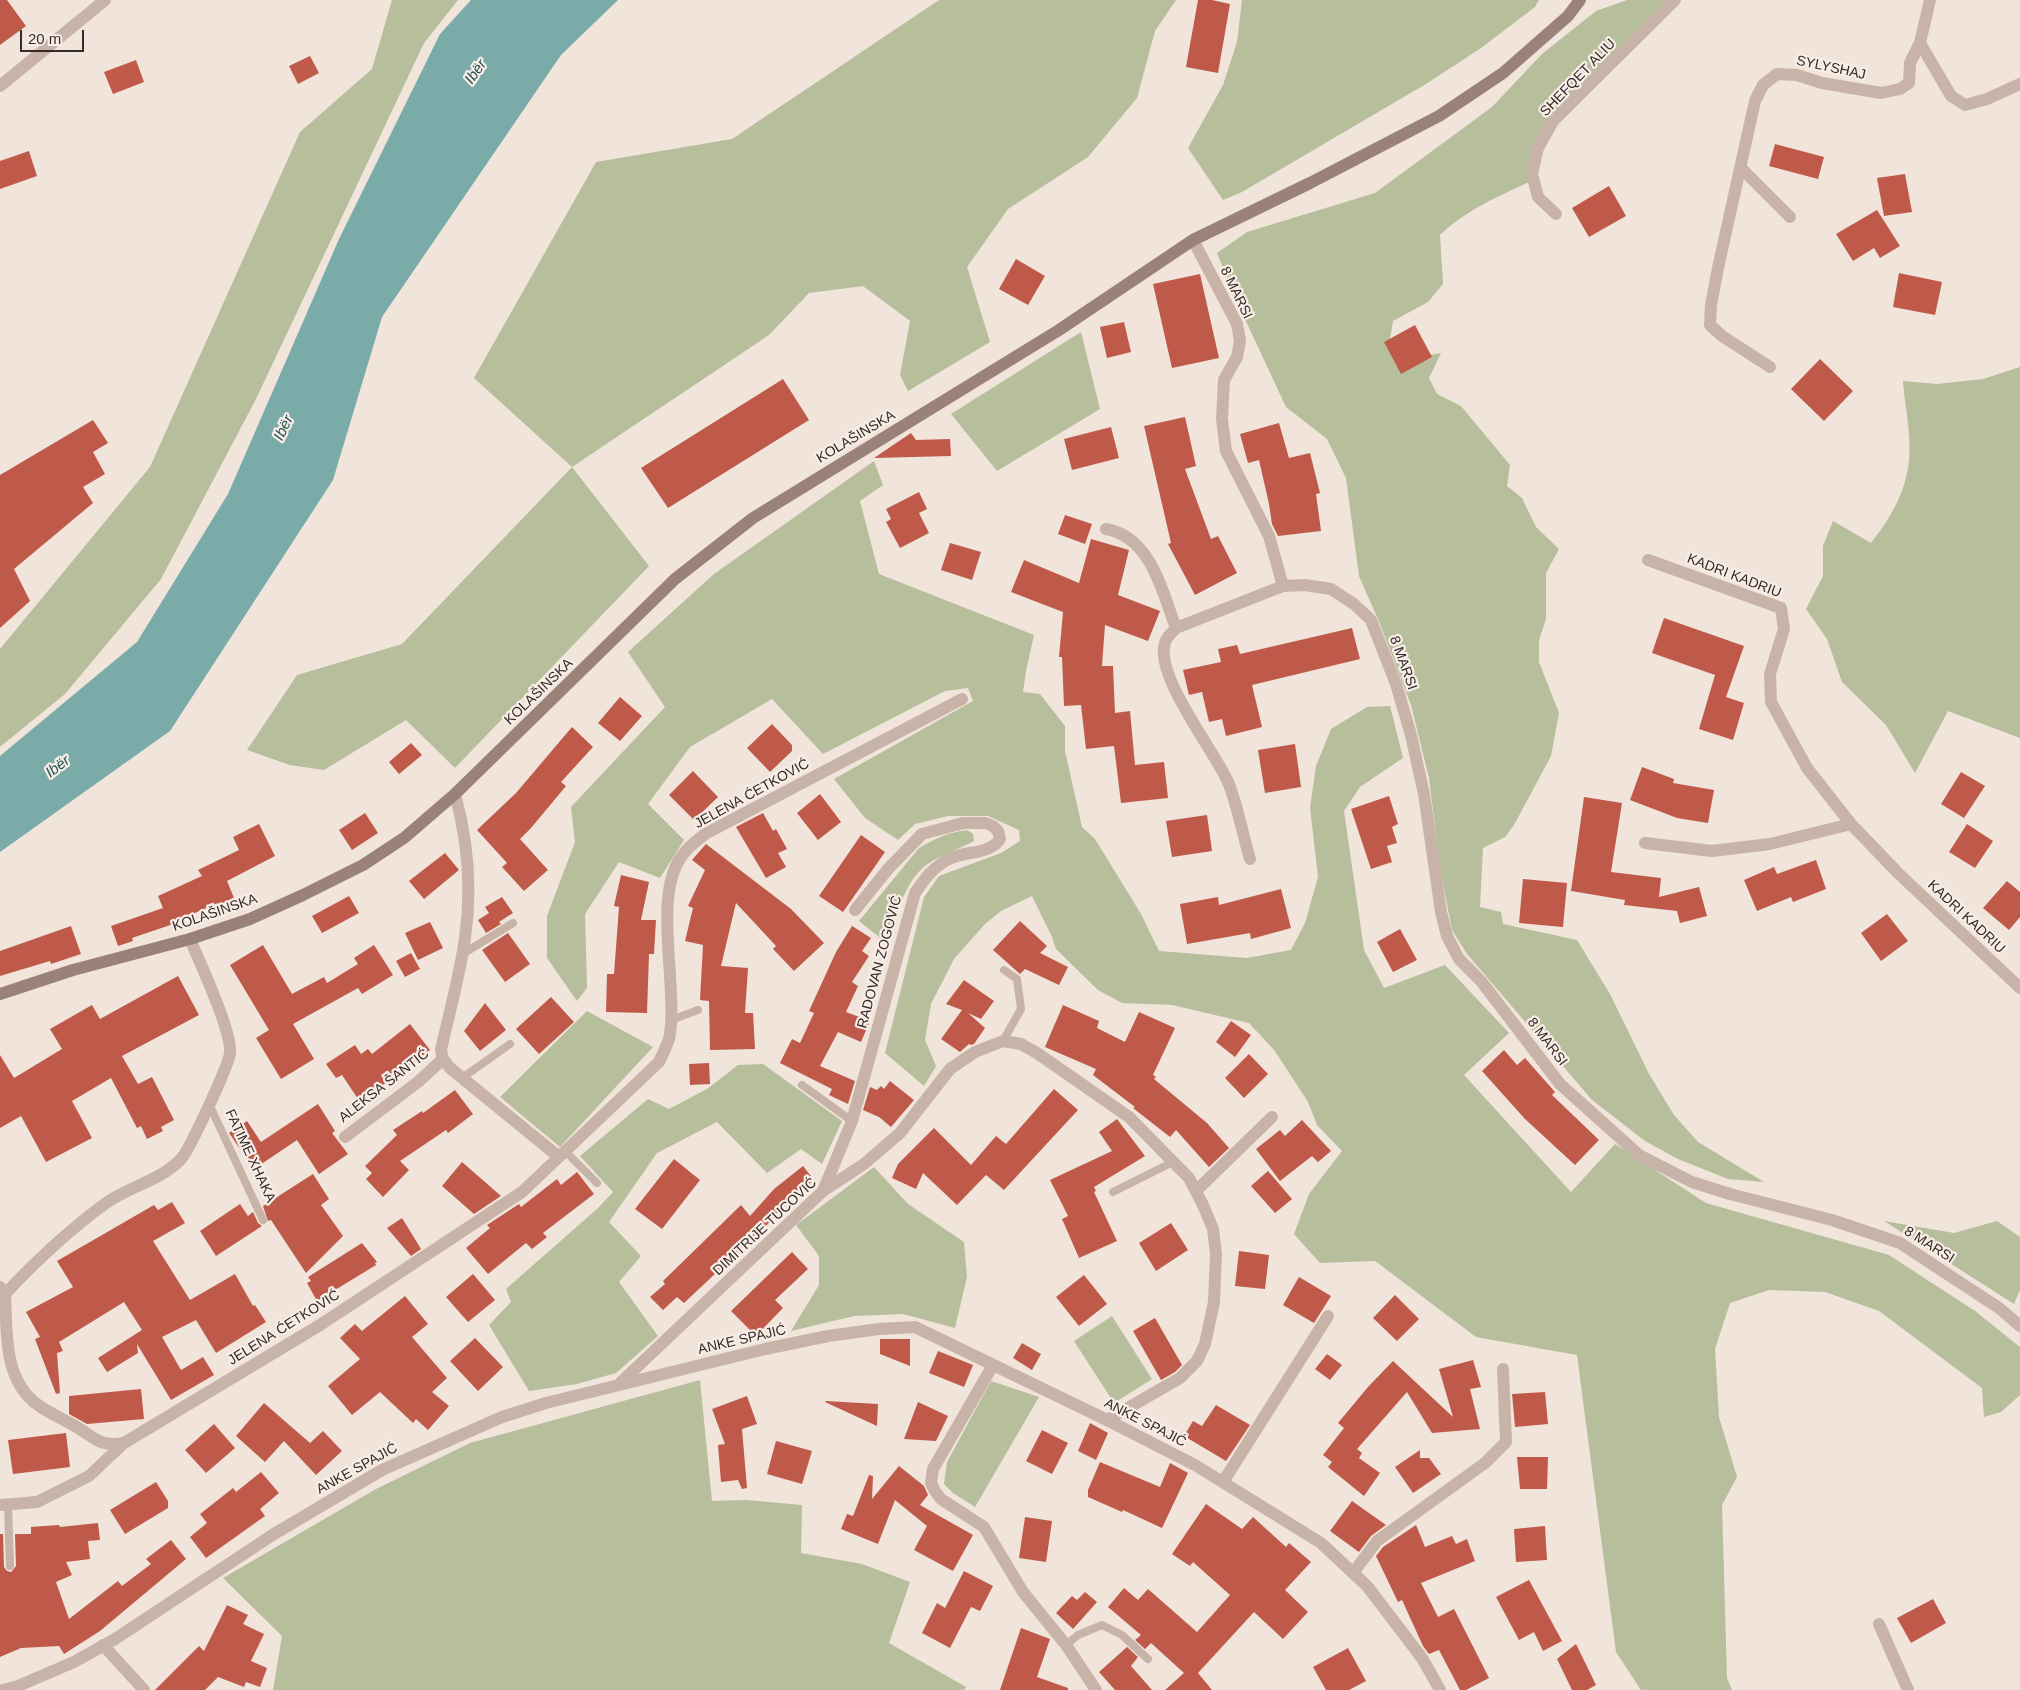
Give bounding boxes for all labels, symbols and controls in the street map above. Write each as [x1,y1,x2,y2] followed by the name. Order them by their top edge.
[22,20,86,52] scale bar
[28,30,61,47] text: 20 m
[1537,36,1619,120] street label: SHEFQET ALIU
[1795,52,1867,84] street label: SYLYSHAJ
[461,56,491,88] water label: Ibër
[1216,264,1256,322] street label: 8 MARSI
[814,407,898,467] street label: KOLAŠINSKA
[270,412,298,444] water label: Ibër
[1685,550,1783,602] street label: KADRI KADRIU
[1386,634,1420,692] street label: 8 MARSI
[501,655,577,729] street label: KOLAŠINSKA
[42,752,74,782] water label: Ibër
[692,756,812,832] street label: JELENA ĆETKOVIĆ
[1924,877,2008,957] street label: KADRI KADRIU
[170,891,260,935] street label: KOLAŠINSKA
[854,894,906,1030] street label: RADOVAN ZOGOVIĆ
[1523,1015,1571,1069] street label: 8 MARSI
[336,1046,432,1126] street label: ALEKSA ŠANTIĆ
[221,1107,279,1205] street label: FATIME XHAKA
[710,1175,820,1279] street label: DIMITRIJE TUCOVIĆ
[1901,1223,1957,1267] street label: 8 MARSI
[225,1287,343,1369] street label: JELENA ĆETKOVIĆ
[696,1322,788,1358] street label: ANKE SPAJIĆ
[1101,1395,1189,1451] street label: ANKE SPAJIĆ
[314,1440,400,1498] street label: ANKE SPAJIĆ

